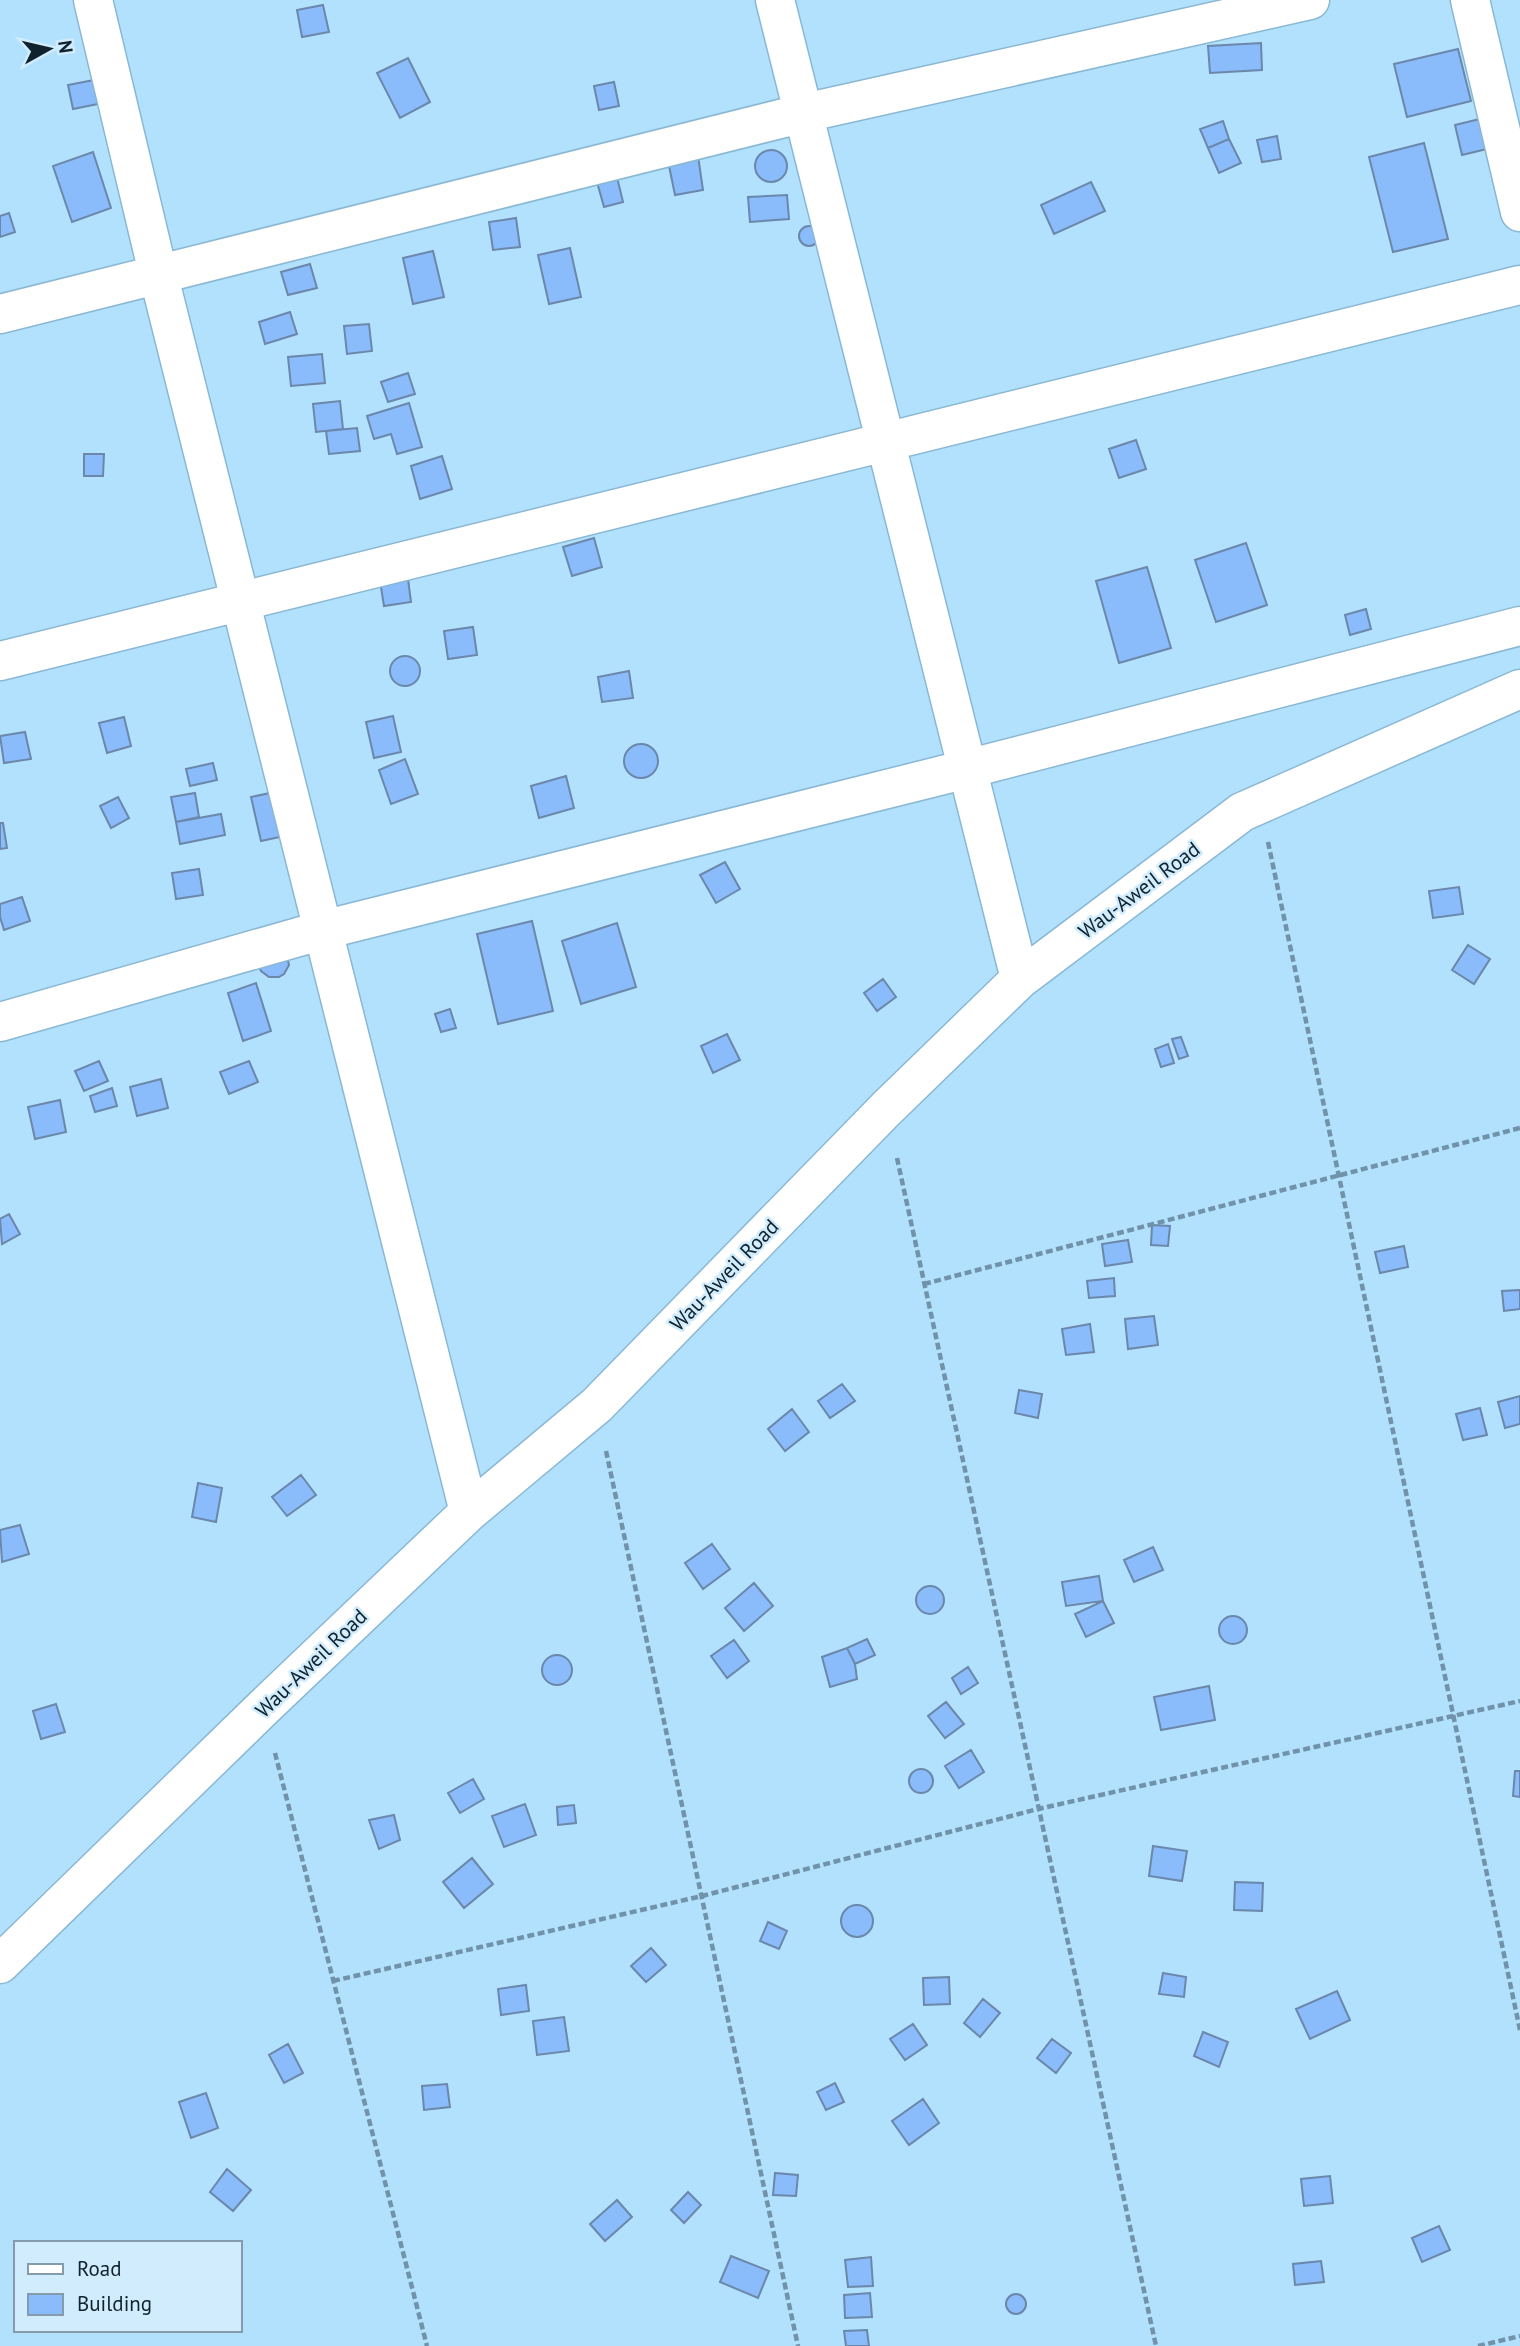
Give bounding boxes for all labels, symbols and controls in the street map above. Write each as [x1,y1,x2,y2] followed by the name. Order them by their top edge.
[14,14,84,84] north arrow
[53,39,79,54] text: N
[1073,835,1205,945] street label: Wau-Aweil Road
[664,1213,784,1337] street label: Wau-Aweil Road
[249,1603,373,1723] street label: Wau-Aweil Road
[14,2241,242,2332] legend
[77,2255,121,2282] text: Road
[77,2290,152,2317] text: Building

